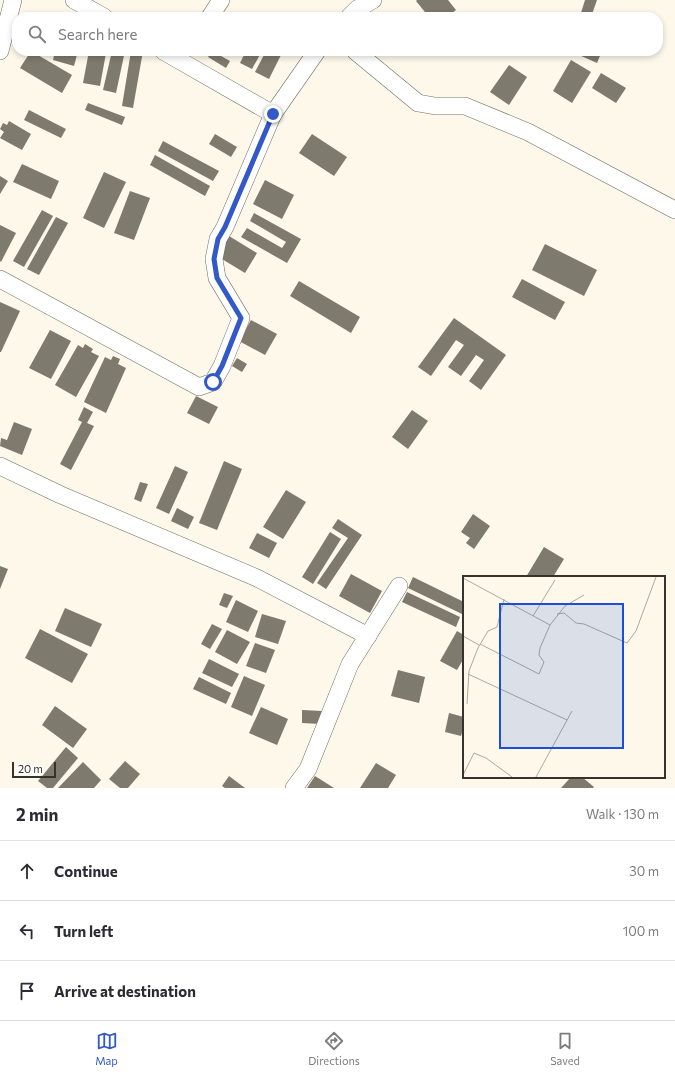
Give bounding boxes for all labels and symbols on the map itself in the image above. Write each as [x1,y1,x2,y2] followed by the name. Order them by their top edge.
[264,105,282,123] route end
[204,373,222,391] route start
[463,576,665,778] inset map
[12,760,56,779] scale bar

